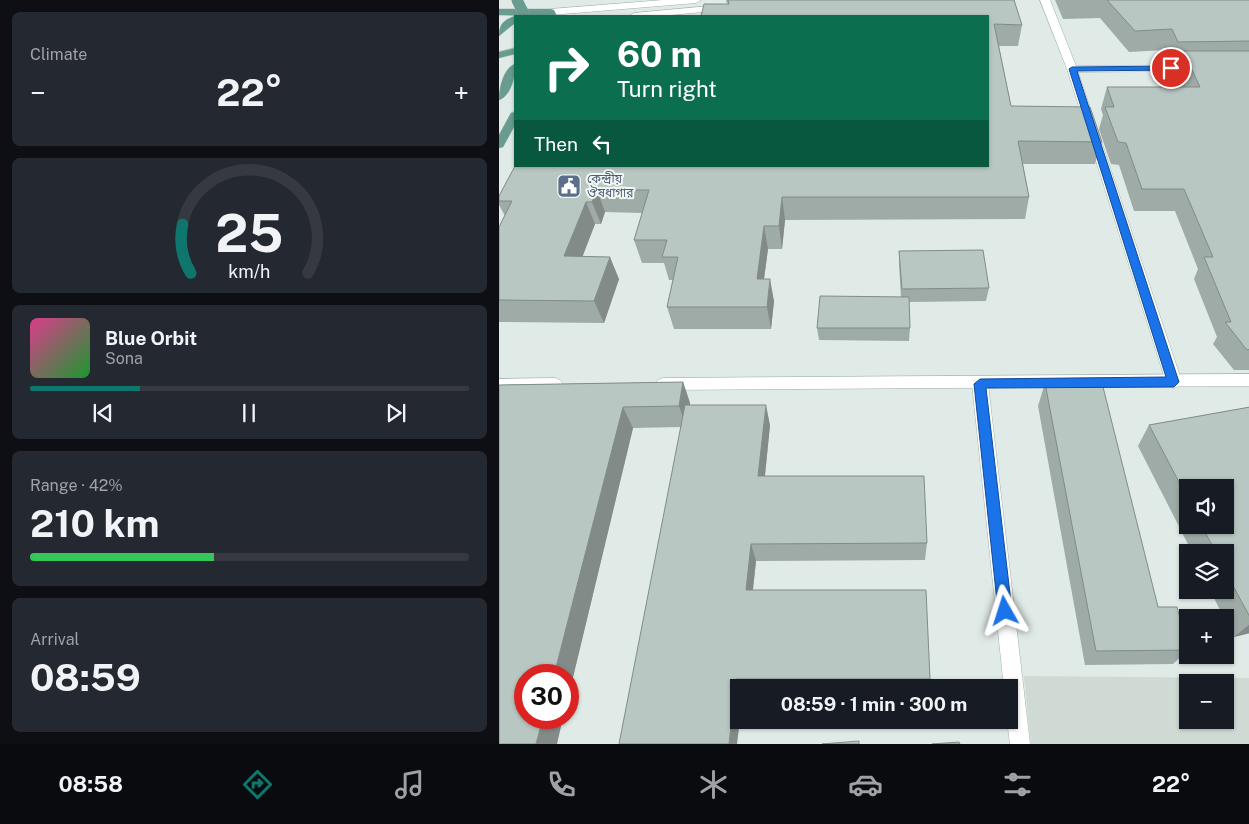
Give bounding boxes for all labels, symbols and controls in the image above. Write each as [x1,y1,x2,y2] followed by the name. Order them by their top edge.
[617,34,702,75] text: 60 m
[534,35,599,100] icon: right
[30,45,87,64] text: Climate
[1150,47,1192,89] pin
[1157,54,1185,82] icon: arrive
[216,70,283,115] text: 22°
[30,76,46,109] text: −
[453,76,469,109] text: +
[617,76,717,102] text: Turn right
[588,130,616,158] icon: left
[534,133,578,155] text: Then
[587,171,634,200] place label: কেন্দ্রীয় ঔষধাগার
[556,173,582,199] public building icon: কেন্দ্রীয় ঔষধাগার
[215,203,284,264] text: 25
[228,261,271,282] text: km/h
[105,327,197,349] text: Blue Orbit
[105,349,143,368] text: Sona
[89,399,117,427] icon: previous
[235,399,263,427] icon: pause
[382,399,410,427] icon: next
[30,476,123,495] text: Range · 42%
[1179,479,1234,729] map controls
[1179,479,1234,534] button: sound
[30,501,160,546] text: 210 km
[1179,544,1234,599] button: layers
[978,584,1030,636] position arrow
[1179,609,1234,664] button: +
[30,630,79,649] text: Arrival
[30,655,141,700] text: 08:59
[514,664,579,729] speed limit sign: 30
[1179,674,1234,729] button: −
[781,693,967,715] text: 08:59 · 1 min · 300 m
[240,767,275,802] icon: directions
[392,767,427,802] icon: music
[544,767,579,802] icon: phone
[696,767,731,802] icon: climate
[848,767,883,802] icon: car
[1000,767,1035,802] icon: filters
[59,771,123,797] text: 08:58
[1152,771,1190,797] text: 22°

